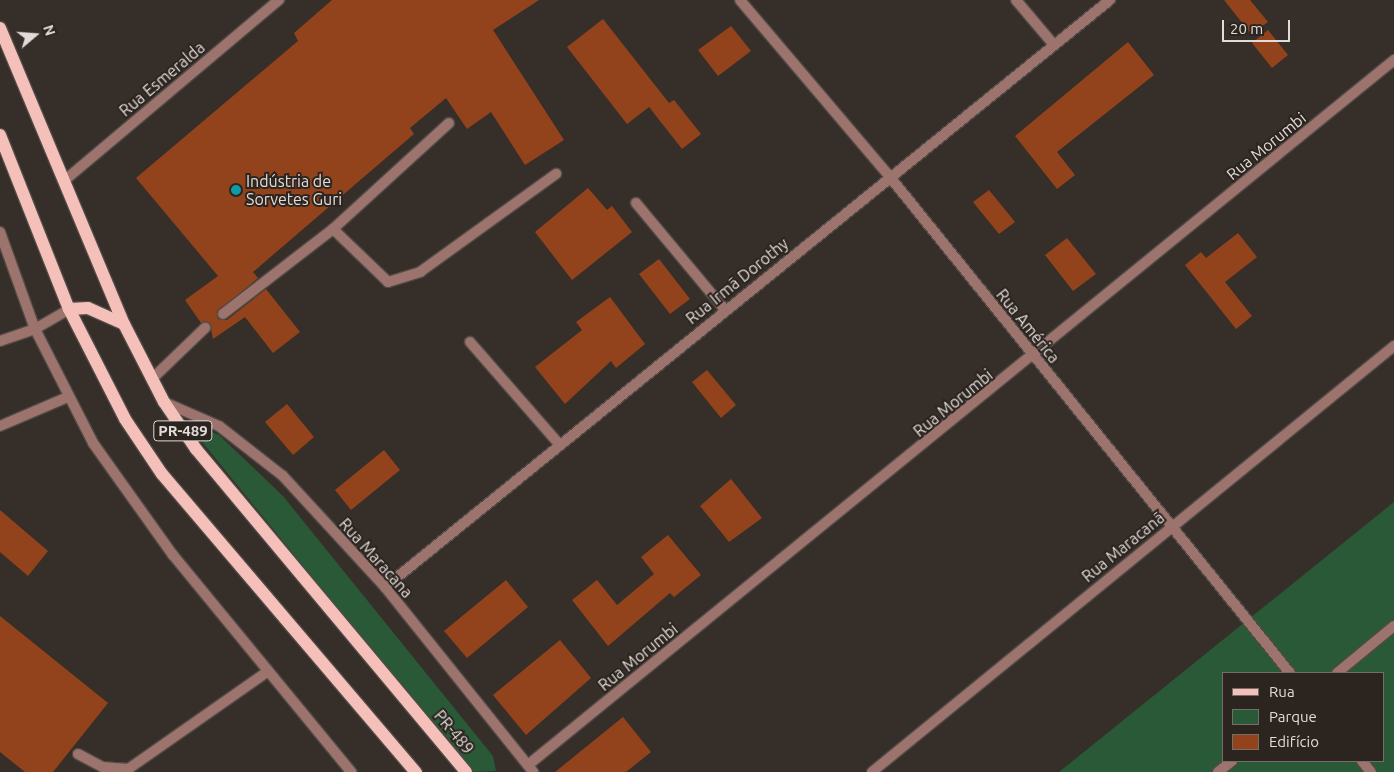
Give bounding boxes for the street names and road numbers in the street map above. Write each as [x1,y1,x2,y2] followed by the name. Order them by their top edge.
[115,38,209,120] street label: Rua Esmeralda
[1222,108,1310,184] street label: Rua Morumbi
[682,234,792,328] street label: Rua Irmã Dorothy
[992,285,1064,367] street label: Rua América
[909,365,997,441] street label: Rua Morumbi
[153,418,213,444] road number: PR-489
[1078,508,1168,586] street label: Rua Maracanã
[335,514,417,602] street label: Rua Maracana
[594,619,682,695] street label: Rua Morumbi
[430,706,478,758] street label: PR-489

